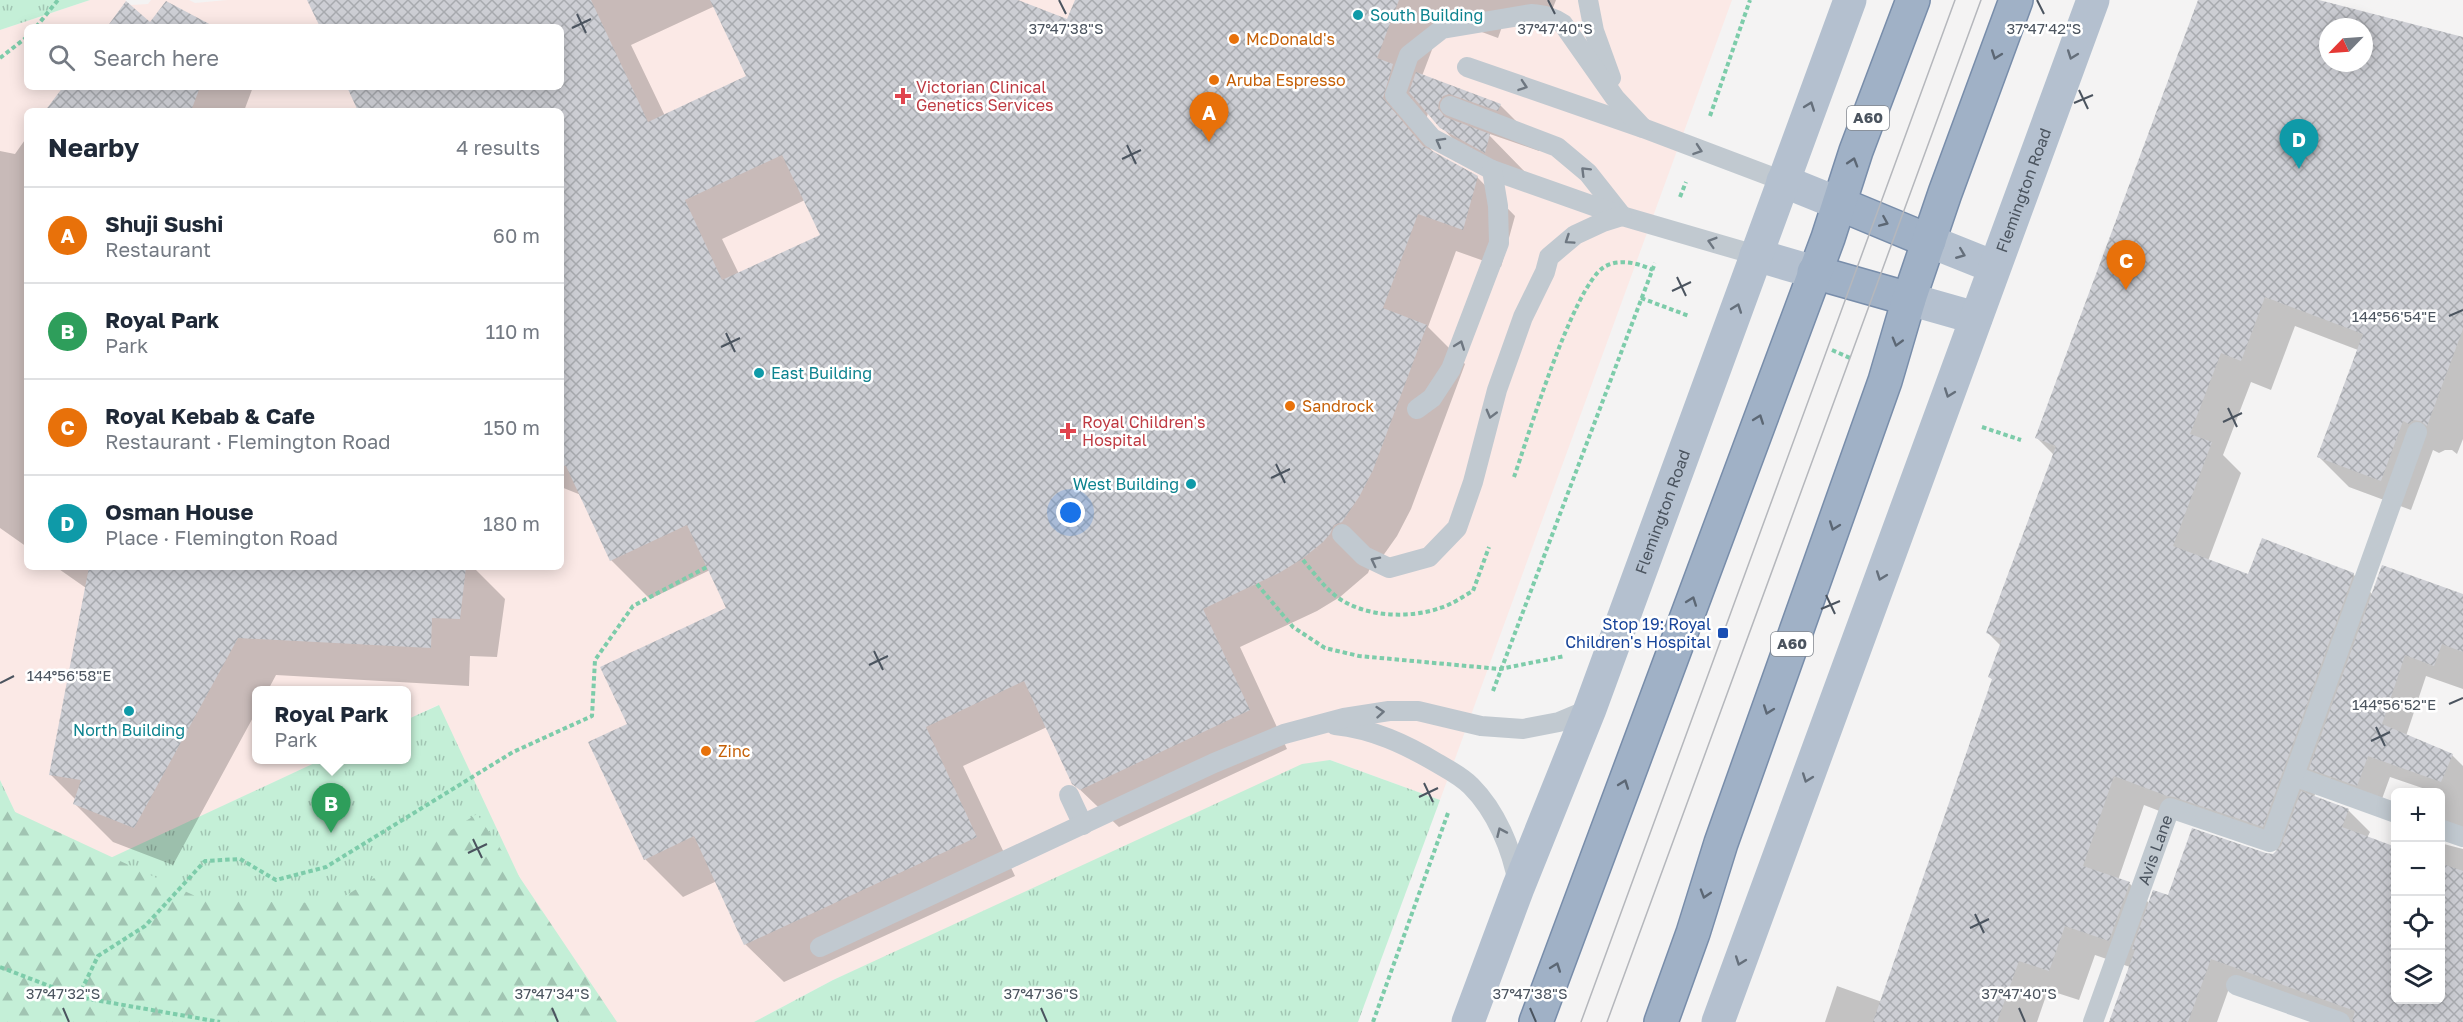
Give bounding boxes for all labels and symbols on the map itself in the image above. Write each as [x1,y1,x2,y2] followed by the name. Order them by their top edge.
[1370,5,1483,25] place label: South Building
[1351,8,1365,22] marker: South Building
[2319,18,2373,72] north arrow
[1028,19,1104,37] text: 37°47'38"S
[1517,19,1593,37] text: 37°47'40"S
[2007,19,2081,37] text: 37°47'42"S
[1246,29,1335,49] place label: McDonald's
[1227,32,1241,46] marker: McDonald's
[1990,49,2003,60] one-way arrow
[2067,49,2080,60] one-way arrow
[1226,70,1346,90] place label: Aruba Espresso
[1207,73,1221,87] marker: Aruba Espresso
[916,77,1054,115] place label: Victorian Clinical Genetics Services
[1517,79,1528,92] one-way arrow
[894,87,912,105] marker: Victorian Clinical Genetics Services
[1190,92,1228,142] pin: A
[1803,102,1816,112] one-way arrow
[1847,106,1889,130] road number: A60
[2280,120,2318,169] pin: D
[1991,125,2055,255] street label: Flemington Road
[1436,138,1447,150] one-way arrow
[1692,142,1702,155] one-way arrow
[1846,157,1858,168] one-way arrow
[1581,167,1592,178] one-way arrow
[1878,215,1889,227] one-way arrow
[1565,233,1576,244] one-way arrow
[1707,237,1718,249] one-way arrow
[2106,240,2146,290] pin: C
[1955,247,1966,259] one-way arrow
[1729,303,1742,314] one-way arrow
[2352,307,2436,325] text: 144°56'54"E
[1892,336,1904,347] one-way arrow
[1452,340,1465,350] one-way arrow
[771,363,872,383] place label: East Building
[752,366,766,380] marker: East Building
[1943,387,1956,397] one-way arrow
[1302,396,1374,416] place label: Sandrock
[1283,399,1297,413] marker: Sandrock
[1486,409,1498,419] one-way arrow
[1082,412,1206,450] place label: Royal Children's Hospital
[1752,414,1765,424] one-way arrow
[1059,422,1077,440] marker: Royal Children's Hospital
[1630,447,1694,577] street label: Flemington Road
[1073,474,1179,494] place label: West Building
[1184,477,1198,491] marker: West Building
[1056,498,1085,527] your location
[1828,520,1841,531] one-way arrow
[1371,557,1382,569] one-way arrow
[1876,570,1889,580] one-way arrow
[1684,597,1697,607] one-way arrow
[1565,614,1711,652] place label: Stop 19: Royal Children's Hospital
[1716,626,1730,640] marker: Stop 19: Royal Children's Hospital
[1771,632,1813,656] road number: A60
[27,666,111,684] text: 144°56'58"E
[2352,695,2436,713] text: 144°56'52"E
[122,704,136,718] marker: North Building
[1763,704,1776,715] one-way arrow
[1376,706,1385,719] one-way arrow
[73,720,185,740] place label: North Building
[718,741,751,761] place label: Zinc
[699,744,713,758] marker: Zinc
[1801,773,1814,783] one-way arrow
[1616,779,1629,790] one-way arrow
[312,784,350,833] pin: B
[2133,812,2177,888] street label: Avis Lane
[1496,828,1508,839] one-way arrow
[1700,888,1712,899] one-way arrow
[1734,956,1747,966] one-way arrow
[1549,962,1561,973] one-way arrow
[26,984,100,1002] text: 37°47'32"S
[514,984,590,1002] text: 37°47'34"S
[1004,984,1078,1002] text: 37°47'36"S
[1492,984,1568,1002] text: 37°47'38"S
[1981,984,2057,1002] text: 37°47'40"S

